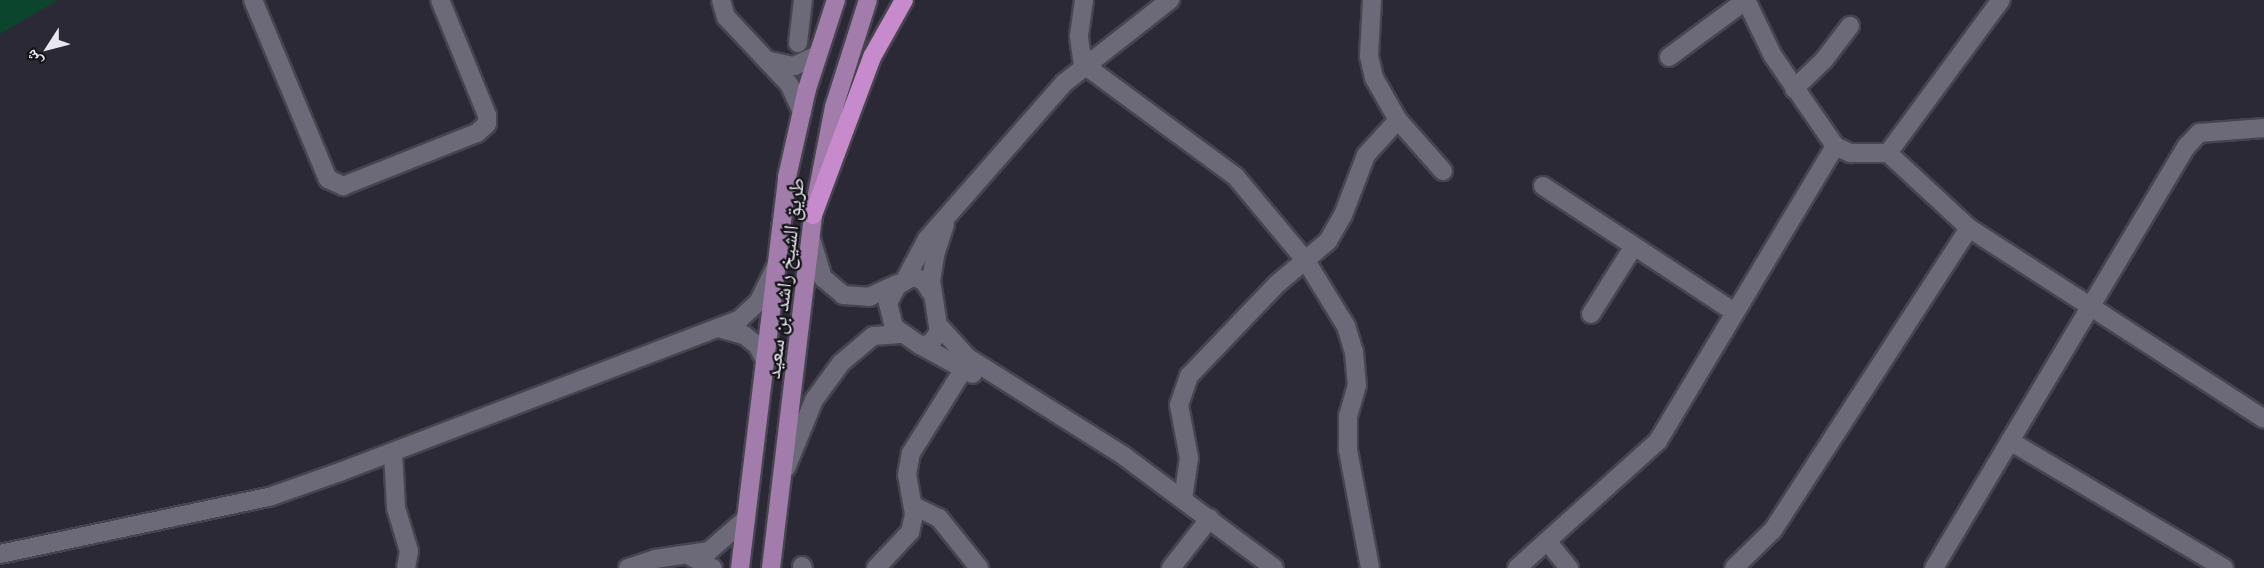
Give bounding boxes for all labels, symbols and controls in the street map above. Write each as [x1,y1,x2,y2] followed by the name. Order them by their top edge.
[18,18,78,78] north arrow
[20,46,47,71] text: ش
[759,176,809,380] street label: طريق الشيخ راشد بن سعيد

